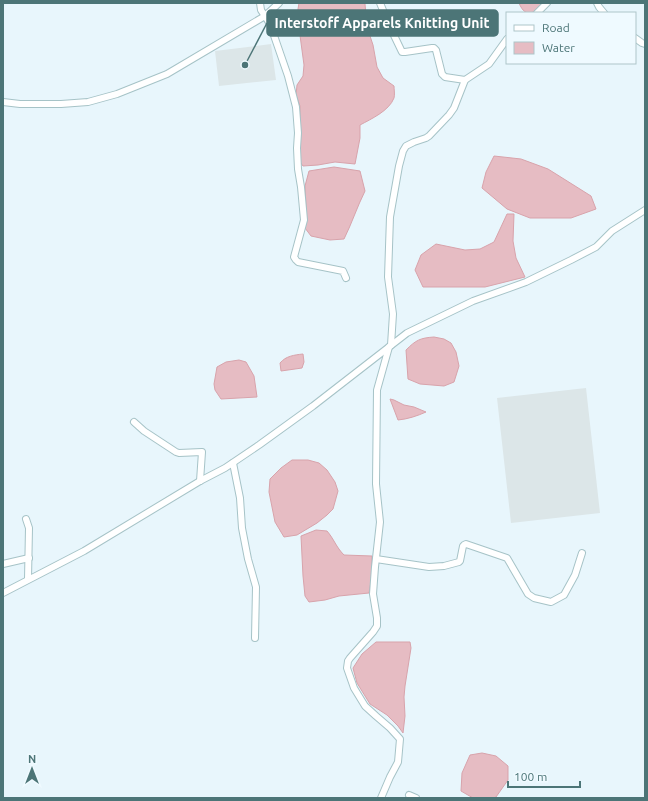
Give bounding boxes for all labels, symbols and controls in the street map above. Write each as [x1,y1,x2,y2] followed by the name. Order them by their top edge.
[267,10,498,36] callout: Interstoff Apparels Knitting Unit
[506,12,636,64] legend
[275,15,489,31] text: Interstoff Apparels Knitting Unit
[542,21,570,34] text: Road
[542,41,575,54] text: Water
[12,749,52,789] north arrow
[28,753,36,765] text: N
[508,763,580,789] scale bar
[514,770,547,783] text: 100 m

